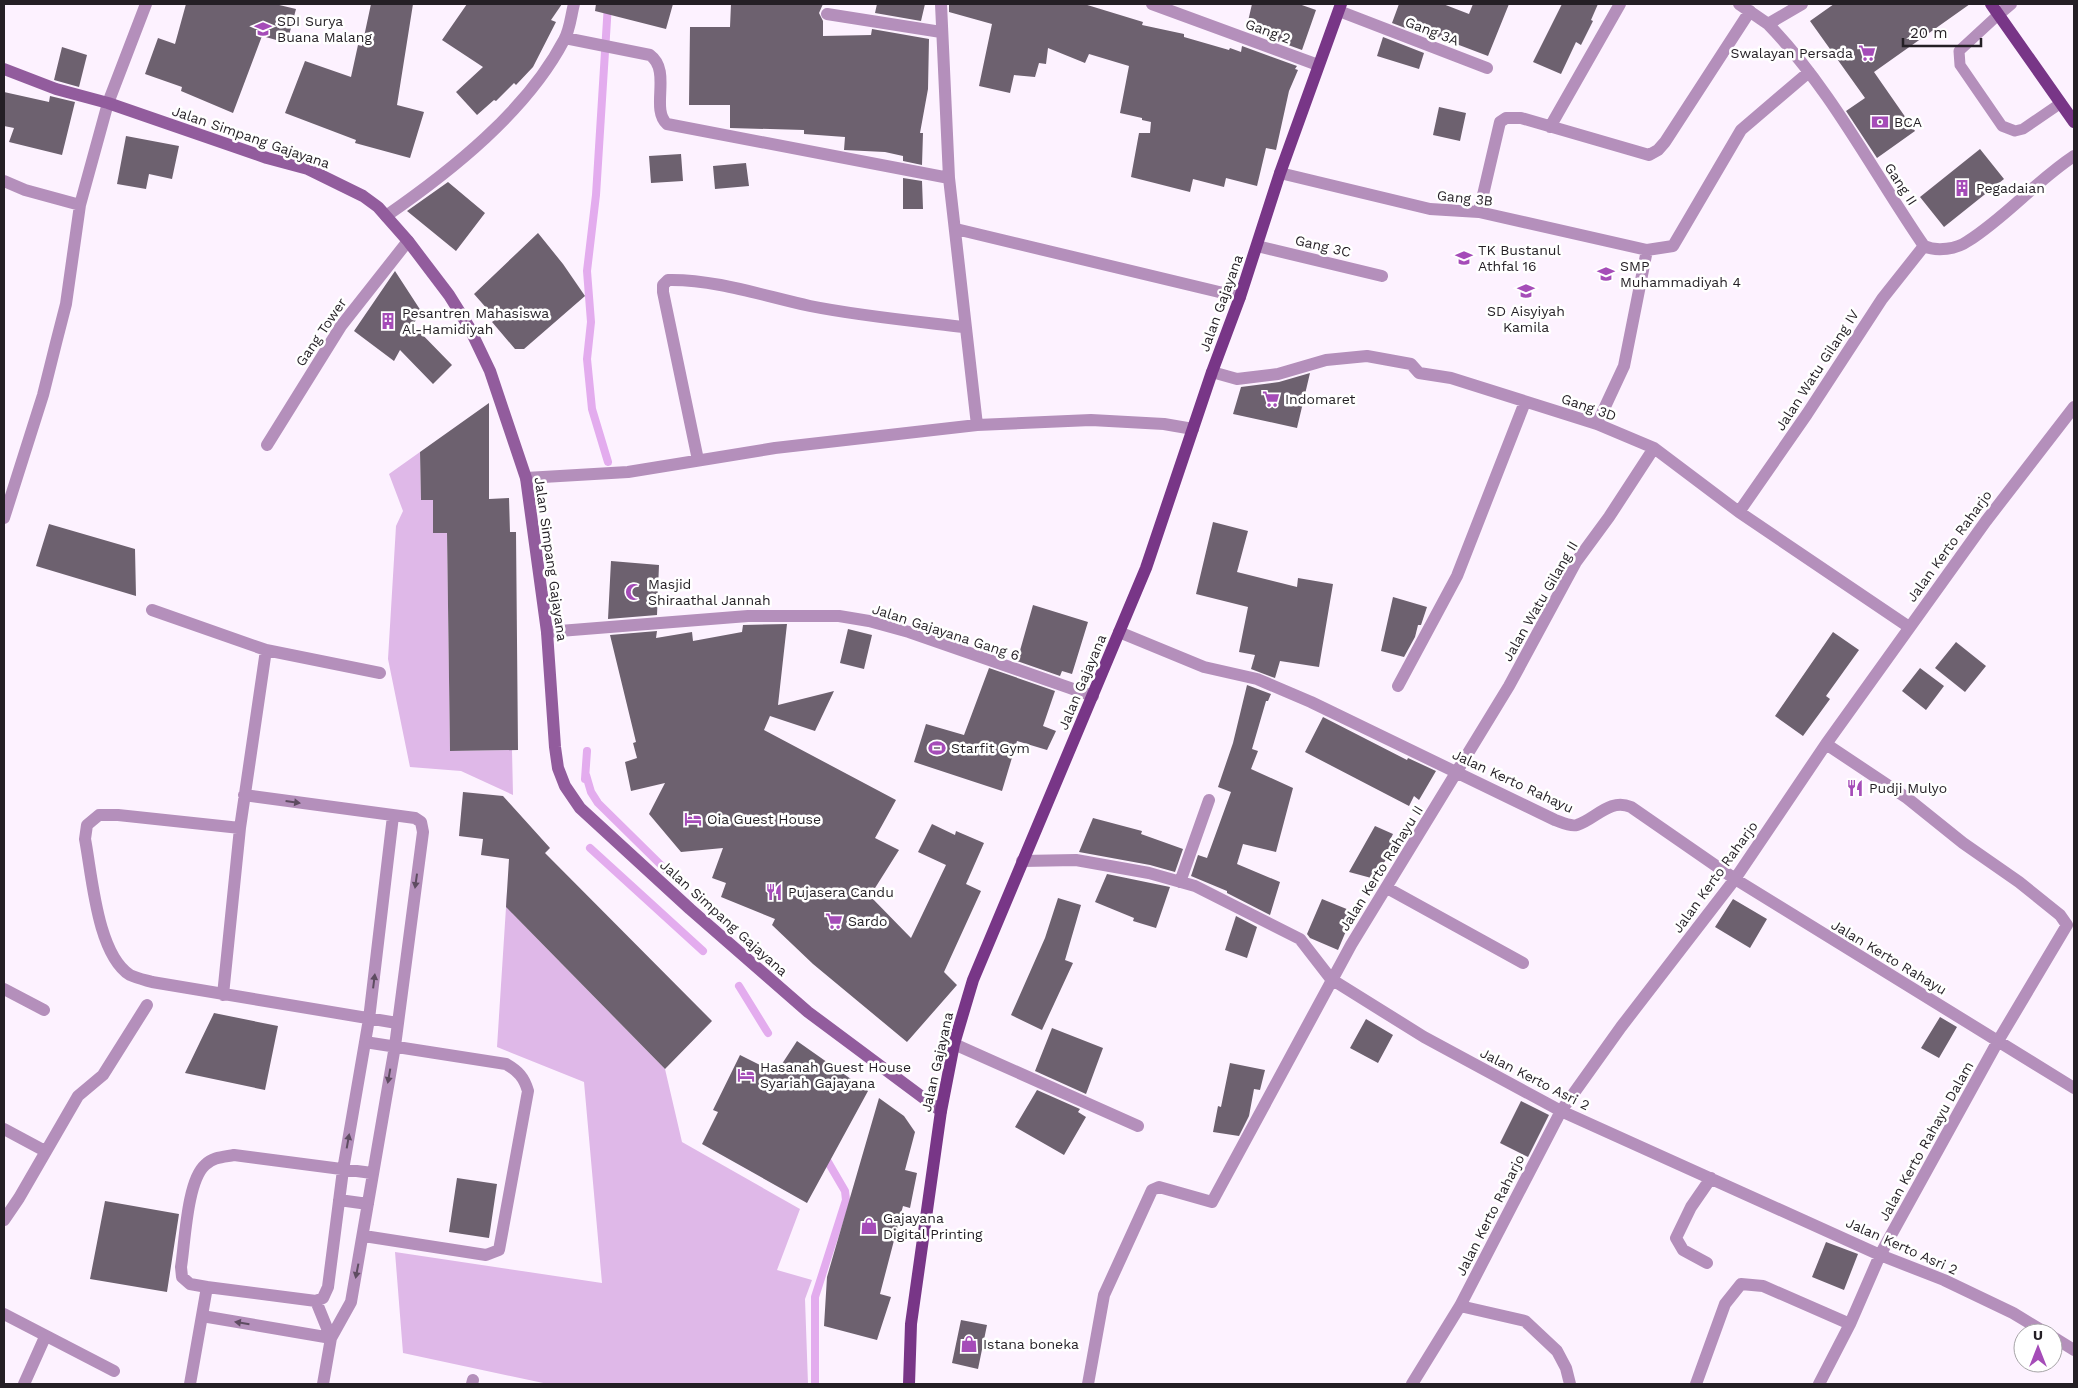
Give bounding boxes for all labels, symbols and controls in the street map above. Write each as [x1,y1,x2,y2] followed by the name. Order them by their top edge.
[277,13,372,45] place label: SDI Surya Buana Malang
[1403,13,1461,49] street label: Gang 3A
[1243,15,1293,47] street label: Gang 2
[1903,15,1980,47] scale bar
[253,19,273,39] school or university icon: SDI Surya Buana Malang
[1910,24,1948,42] text: 20 m
[1857,43,1877,63] supermarket icon: Swalayan Persada
[1730,45,1853,61] place label: Swalayan Persada
[170,102,332,172] street label: Jalan Simpang Gajayana
[1870,112,1890,132] bank icon: BCA
[1894,114,1922,130] place label: BCA
[1881,160,1921,208] street label: Gang II
[1952,178,1972,198] building icon: Pegadaian
[1976,180,2045,196] place label: Pegadaian
[1436,187,1494,209] street label: Gang 3B
[1294,232,1352,260] street label: Gang 3C
[1478,242,1561,274] place label: TK Bustanul Athfal 16
[1454,248,1474,268] school or university icon: TK Bustanul Athfal 16
[1196,252,1246,354] street label: Jalan Gajayana
[1620,258,1741,290] place label: SMP Muhammadiyah 4
[1596,264,1616,284] school or university icon: SMP Muhammadiyah 4
[1516,281,1536,301] school or university icon: SD Aisyiyah Kamila
[292,295,350,369] street label: Gang Tower
[1487,303,1565,335] place label: SD Aisyiyah Kamila
[402,305,549,337] place label: Pesantren Mahasiswa Al-Hamidiyah
[1772,307,1862,433] street label: Jalan Watu Gilang IV
[378,311,398,331] building icon: Pesantren Mahasiswa Al-Hamidiyah
[1261,389,1281,409] supermarket icon: Indomaret
[1559,390,1619,424] street label: Gang 3D
[1285,391,1356,407] place label: Indomaret
[532,476,570,642] street label: Jalan Simpang Gajayana
[1903,487,1995,605] street label: Jalan Kerto Raharjo
[1499,538,1581,664] street label: Jalan Watu Gilang II
[648,576,771,608] place label: Masjid Shiraathal Jannah
[624,582,644,602] mosque icon: Masjid Shiraathal Jannah
[870,601,1022,663] street label: Jalan Gajayana Gang 6
[1055,632,1109,732] street label: Jalan Gajayana
[927,738,947,758] sports icon: Starfit Gym
[951,740,1030,756] place label: Starfit Gym
[1450,746,1576,816] street label: Jalan Kerto Rahayu
[1845,778,1865,798] restaurant icon: Pudji Mulyo
[1869,780,1947,796] place label: Pudji Mulyo
[285,798,301,806] one-way arrow
[1336,802,1426,934] street label: Jalan Kerto Rahayu II
[683,809,703,829] hotel icon: Oia Guest House
[707,811,821,827] place label: Oia Guest House
[1669,818,1761,936] street label: Jalan Kerto Raharjo
[657,857,791,979] street label: Jalan Simpang Gajayana
[412,873,420,889] one-way arrow
[764,882,784,902] restaurant icon: Pujasera Candu
[788,884,894,900] place label: Pujasera Candu
[824,911,844,931] supermarket icon: Sardo
[848,913,887,929] place label: Sardo
[1829,916,1949,998] street label: Jalan Kerto Rahayu
[370,972,378,988] one-way arrow
[918,1010,956,1114] street label: Jalan Gajayana
[1478,1044,1592,1114] street label: Jalan Kerto Asri 2
[1875,1058,1977,1224] street label: Jalan Kerto Rahayu Dalam
[760,1059,911,1091] place label: Hasanah Guest House Syariah Gajayana
[736,1065,756,1085] hotel icon: Hasanah Guest House Syariah Gajayana
[385,1069,393,1085] one-way arrow
[344,1133,352,1149] one-way arrow
[1452,1152,1528,1278] street label: Jalan Kerto Raharjo
[883,1210,983,1242] place label: Gajayana Digital Printing
[1844,1214,1960,1278] street label: Jalan Kerto Asri 2
[859,1216,879,1236] shop icon: Gajayana Digital Printing
[352,1263,360,1279] one-way arrow
[234,1319,250,1327] one-way arrow
[2013,1323,2063,1373] north arrow
[2033,1327,2043,1343] text: U
[959,1334,979,1354] shop icon: Istana boneka
[983,1336,1079,1352] place label: Istana boneka

